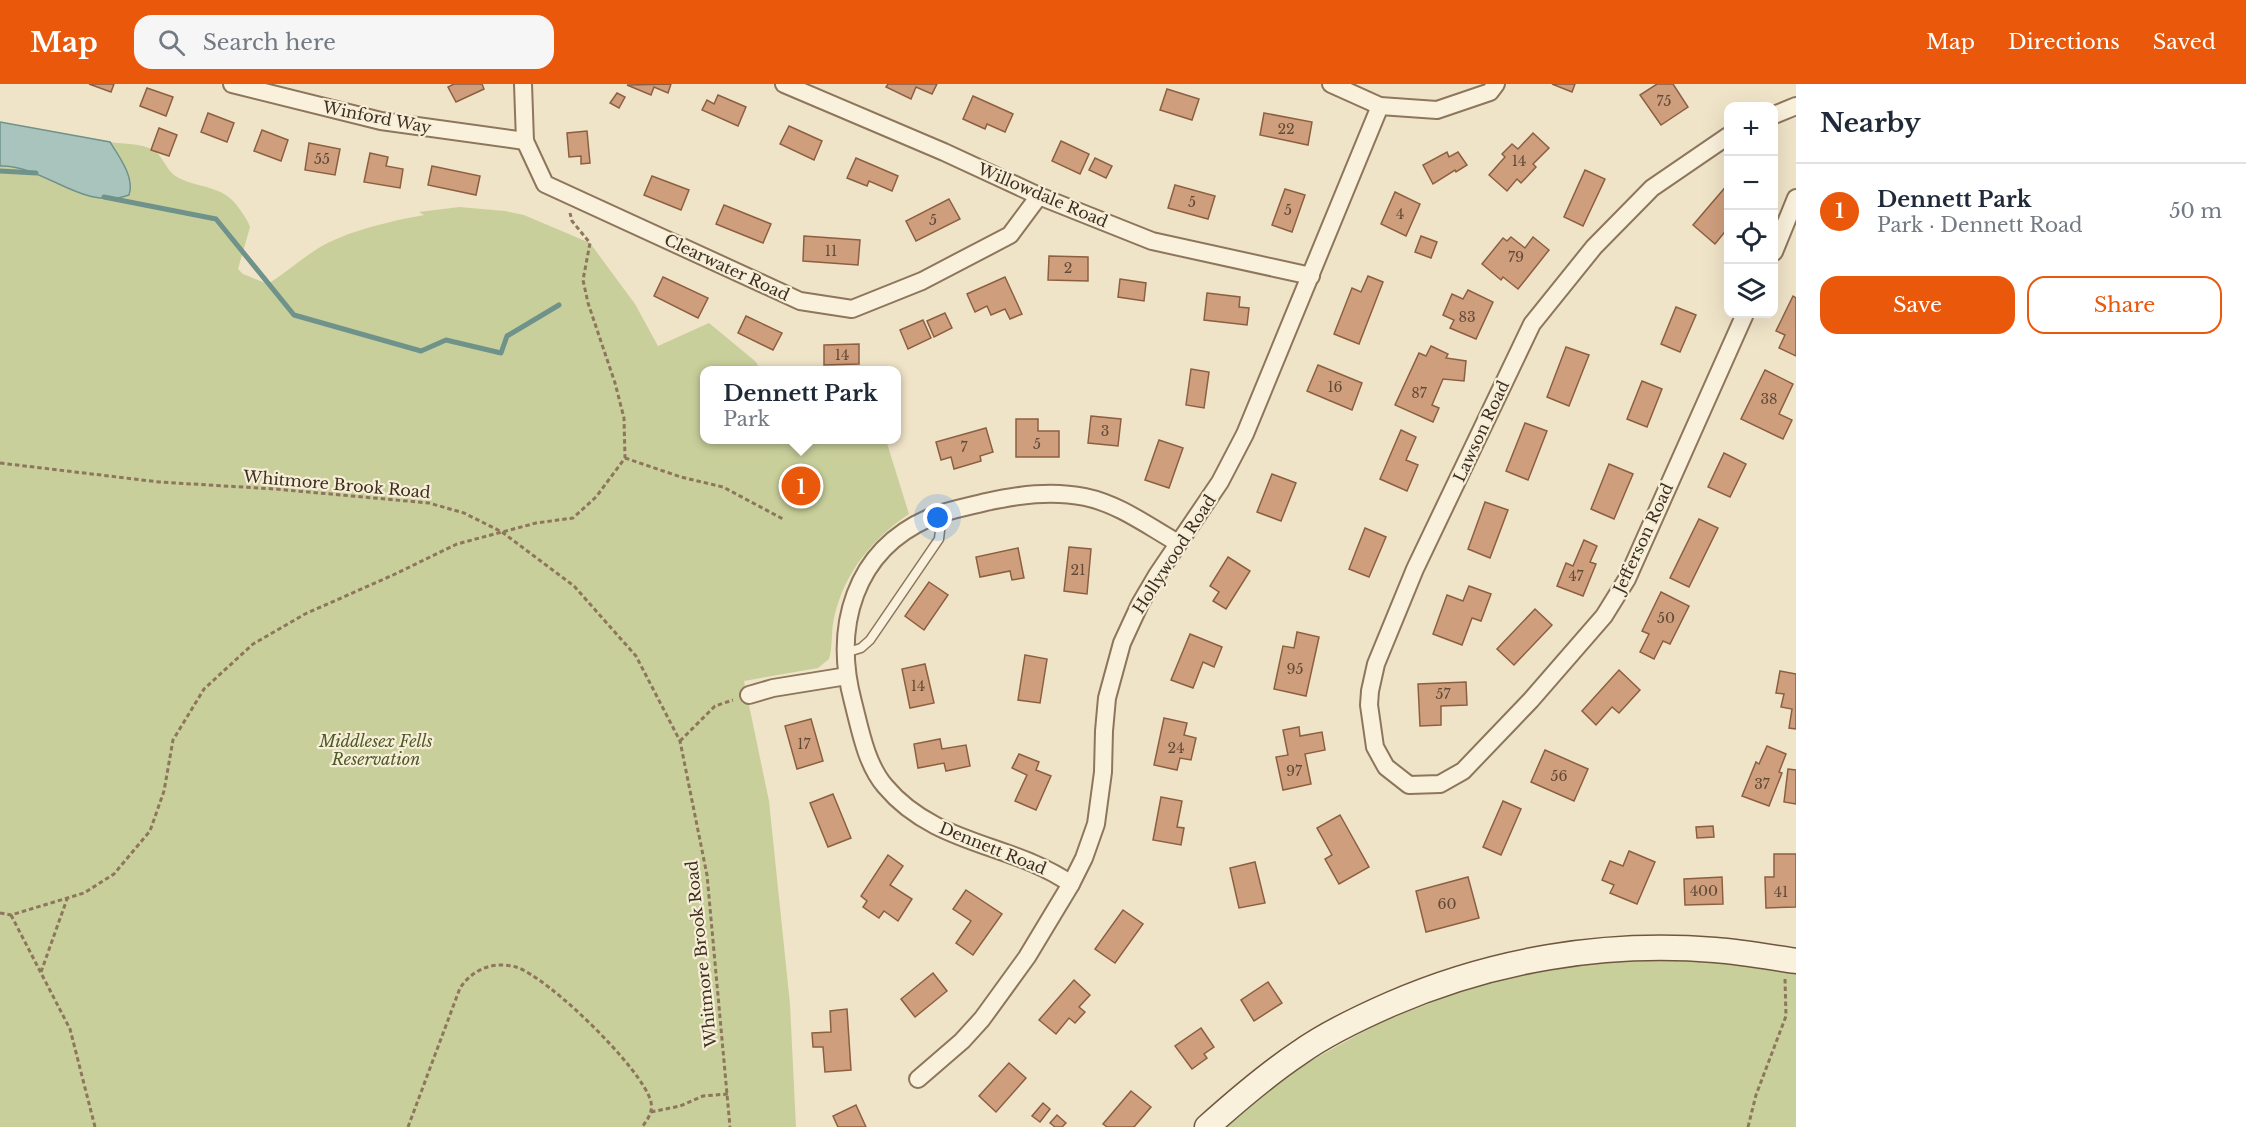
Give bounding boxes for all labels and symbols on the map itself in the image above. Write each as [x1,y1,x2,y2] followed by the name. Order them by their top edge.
[1657,92,1671,110] house number: 75
[320,96,434,137] street label: Winford Way
[1277,120,1295,138] house number: 22
[314,150,330,168] house number: 55
[1512,152,1526,170] house number: 14
[974,158,1111,231] street label: Willowdale Road
[1188,193,1196,211] house number: 5
[1284,201,1292,219] house number: 5
[1396,205,1404,223] house number: 4
[929,211,937,229] house number: 5
[661,229,793,305] street label: Clearwater Road
[825,242,837,260] house number: 11
[1508,248,1524,266] house number: 79
[1064,259,1072,277] house number: 2
[1458,308,1476,326] house number: 83
[835,346,849,364] house number: 14
[1449,377,1513,485] street label: Lawson Road
[1327,378,1343,396] house number: 16
[1411,384,1428,402] house number: 87
[1760,390,1778,408] house number: 38
[1101,422,1109,440] house number: 3
[1033,435,1041,453] house number: 5
[960,438,968,456] house number: 7
[782,464,820,508] pin: 1
[242,466,432,502] street label: Whitmore Brook Road
[1608,480,1677,598] street label: Jefferson Road
[1128,491,1220,617] street label: Hollywood Road
[923,503,952,532] your location
[1071,561,1085,579] house number: 21
[1568,567,1585,585] house number: 47
[1657,609,1675,627] house number: 50
[1287,660,1304,678] house number: 95
[911,677,925,695] house number: 14
[1436,685,1451,703] house number: 57
[318,731,433,769] park label: Middlesex Fells Reservation
[797,735,812,753] house number: 17
[1168,739,1184,757] house number: 24
[1286,762,1303,780] house number: 97
[1551,767,1567,785] house number: 56
[1754,775,1771,793] house number: 37
[936,817,1050,879] street label: Dennett Road
[681,859,721,1049] street label: Whitmore Brook Road
[1690,882,1718,900] house number: 400
[1774,883,1788,901] house number: 41
[1438,895,1457,913] house number: 60

